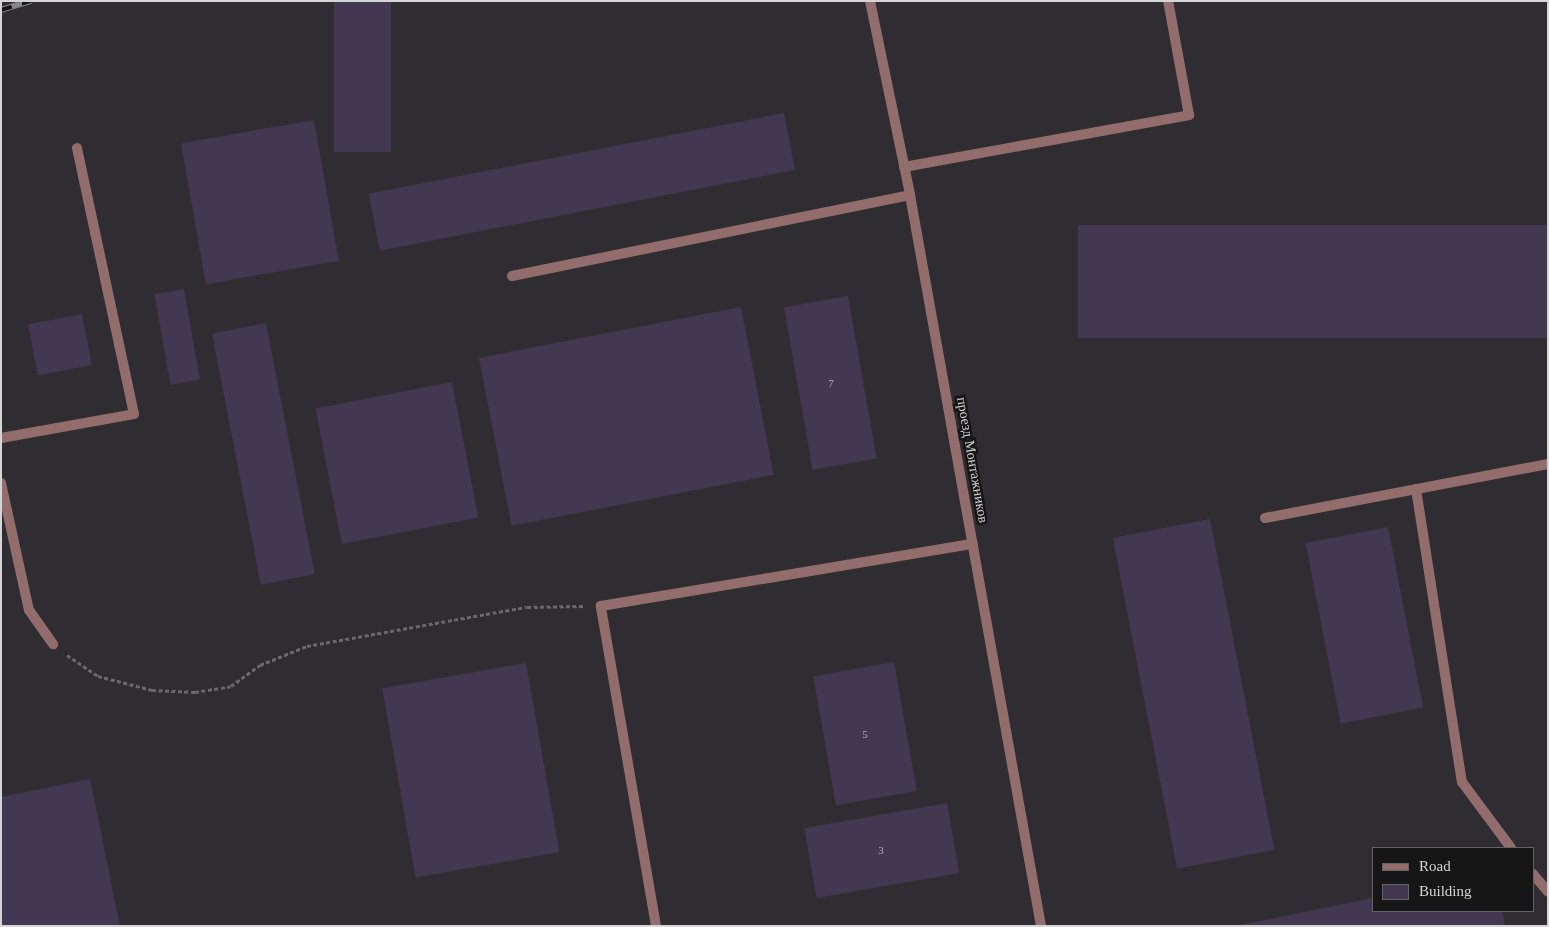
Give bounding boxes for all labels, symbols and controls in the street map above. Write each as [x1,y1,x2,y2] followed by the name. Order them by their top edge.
[828,376,834,390] house number: 7
[953,396,991,524] street label: проезд Монтажников
[862,727,868,741] house number: 5
[878,843,884,857] house number: 3
[1372,847,1534,912] legend
[1419,858,1451,874] text: Road
[1419,883,1472,899] text: Building

